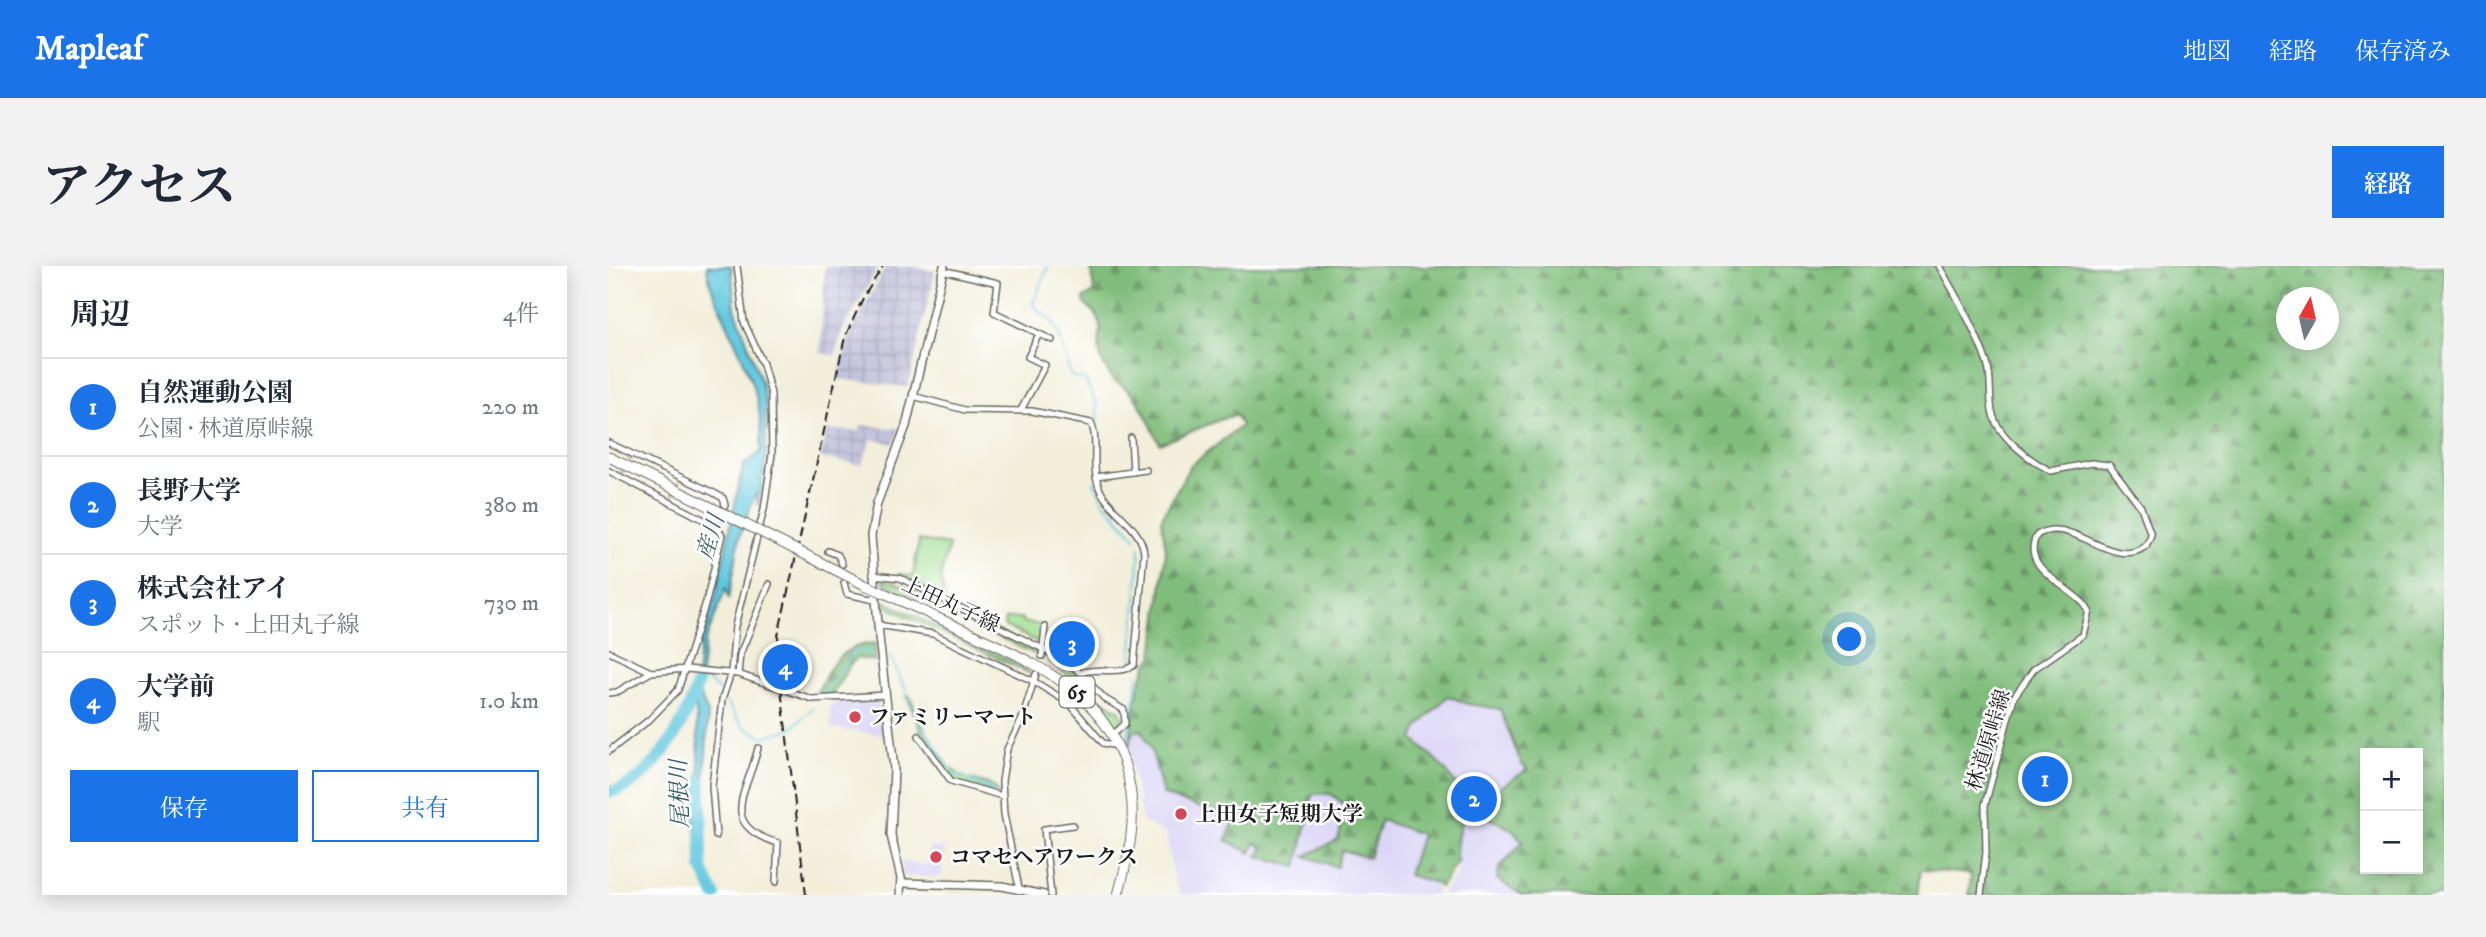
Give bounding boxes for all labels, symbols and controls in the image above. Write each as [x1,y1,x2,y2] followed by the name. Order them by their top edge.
[35,29,144,70] text: Mapleaf
[2183,37,2231,67] text: 地図
[2269,37,2317,67] text: 経路
[2355,37,2451,67] text: 保存済み
[2332,146,2444,218] button: 経路
[42,157,237,219] text: アクセス
[2276,287,2339,350] north arrow
[70,297,130,334] text: 周辺
[503,300,539,329] text: 4件
[137,377,293,410] text: 自然運動公園
[89,393,97,422] text: 1
[482,393,539,422] text: 220 m
[137,415,313,444] text: 公園 · 林道原峠線
[137,475,241,508] text: 長野大学
[87,491,99,520] text: 2
[484,491,539,520] text: 380 m
[691,508,733,564] water label: 産川
[137,513,183,542] text: 大学
[898,571,1004,639] street label: 上田丸子線
[137,573,291,606] text: 株式会社アイ
[89,589,97,618] text: 3
[484,589,539,618] text: 730 m
[137,611,359,640] text: スポット · 上田丸子線
[1049,618,1095,670] pin: 3
[1832,622,1866,656] your location
[762,641,808,693] pin: 4
[137,671,215,704] text: 大学前
[1059,676,1095,708] road number: 65
[1961,686,2017,794] street label: 林道原峠線
[86,687,100,716] text: 4
[479,687,539,716] text: 1.0 km
[869,705,1037,731] place label: ファミリーマート
[137,709,160,738] text: 駅
[847,709,863,725] marker: ファミリーマート
[2360,748,2423,874] map controls
[2360,748,2423,811] button: +
[2022,753,2068,805] pin: 1
[665,756,696,829] water label: 尾根川
[70,770,298,842] button: 保存
[312,770,539,842] button: 共有
[1451,773,1497,825] pin: 2
[1195,802,1363,828] place label: 上田女子短期大学
[1173,806,1189,822] marker: 上田女子短期大学
[2360,811,2423,874] button: −
[950,845,1138,871] place label: コマセヘアワークス
[928,849,944,865] marker: コマセヘアワークス

